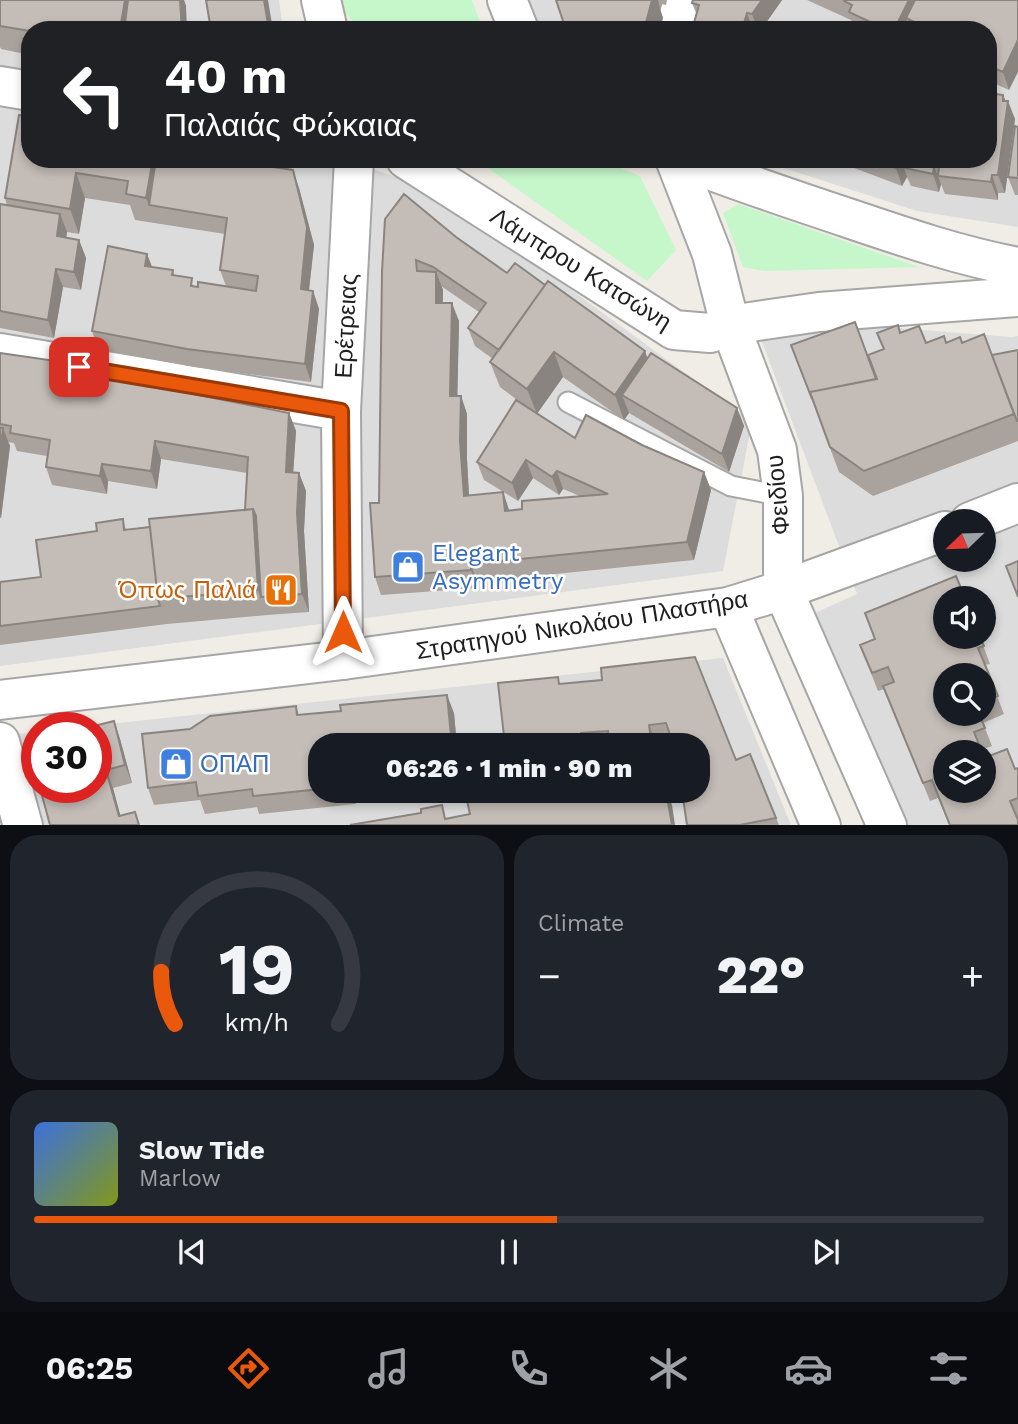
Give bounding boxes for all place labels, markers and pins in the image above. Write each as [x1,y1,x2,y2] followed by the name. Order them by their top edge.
[49,337,109,397] pin
[432,539,564,595] place label: Elegant Asymmetry
[389,548,427,586] shop icon: Elegant Asymmetry
[262,571,300,609] restaurant icon: Όπως Παλιά
[118,576,256,604] place label: Όπως Παλιά
[157,745,195,783] shop icon: ΟΠΑΠ
[200,750,269,778] place label: ΟΠΑΠ

